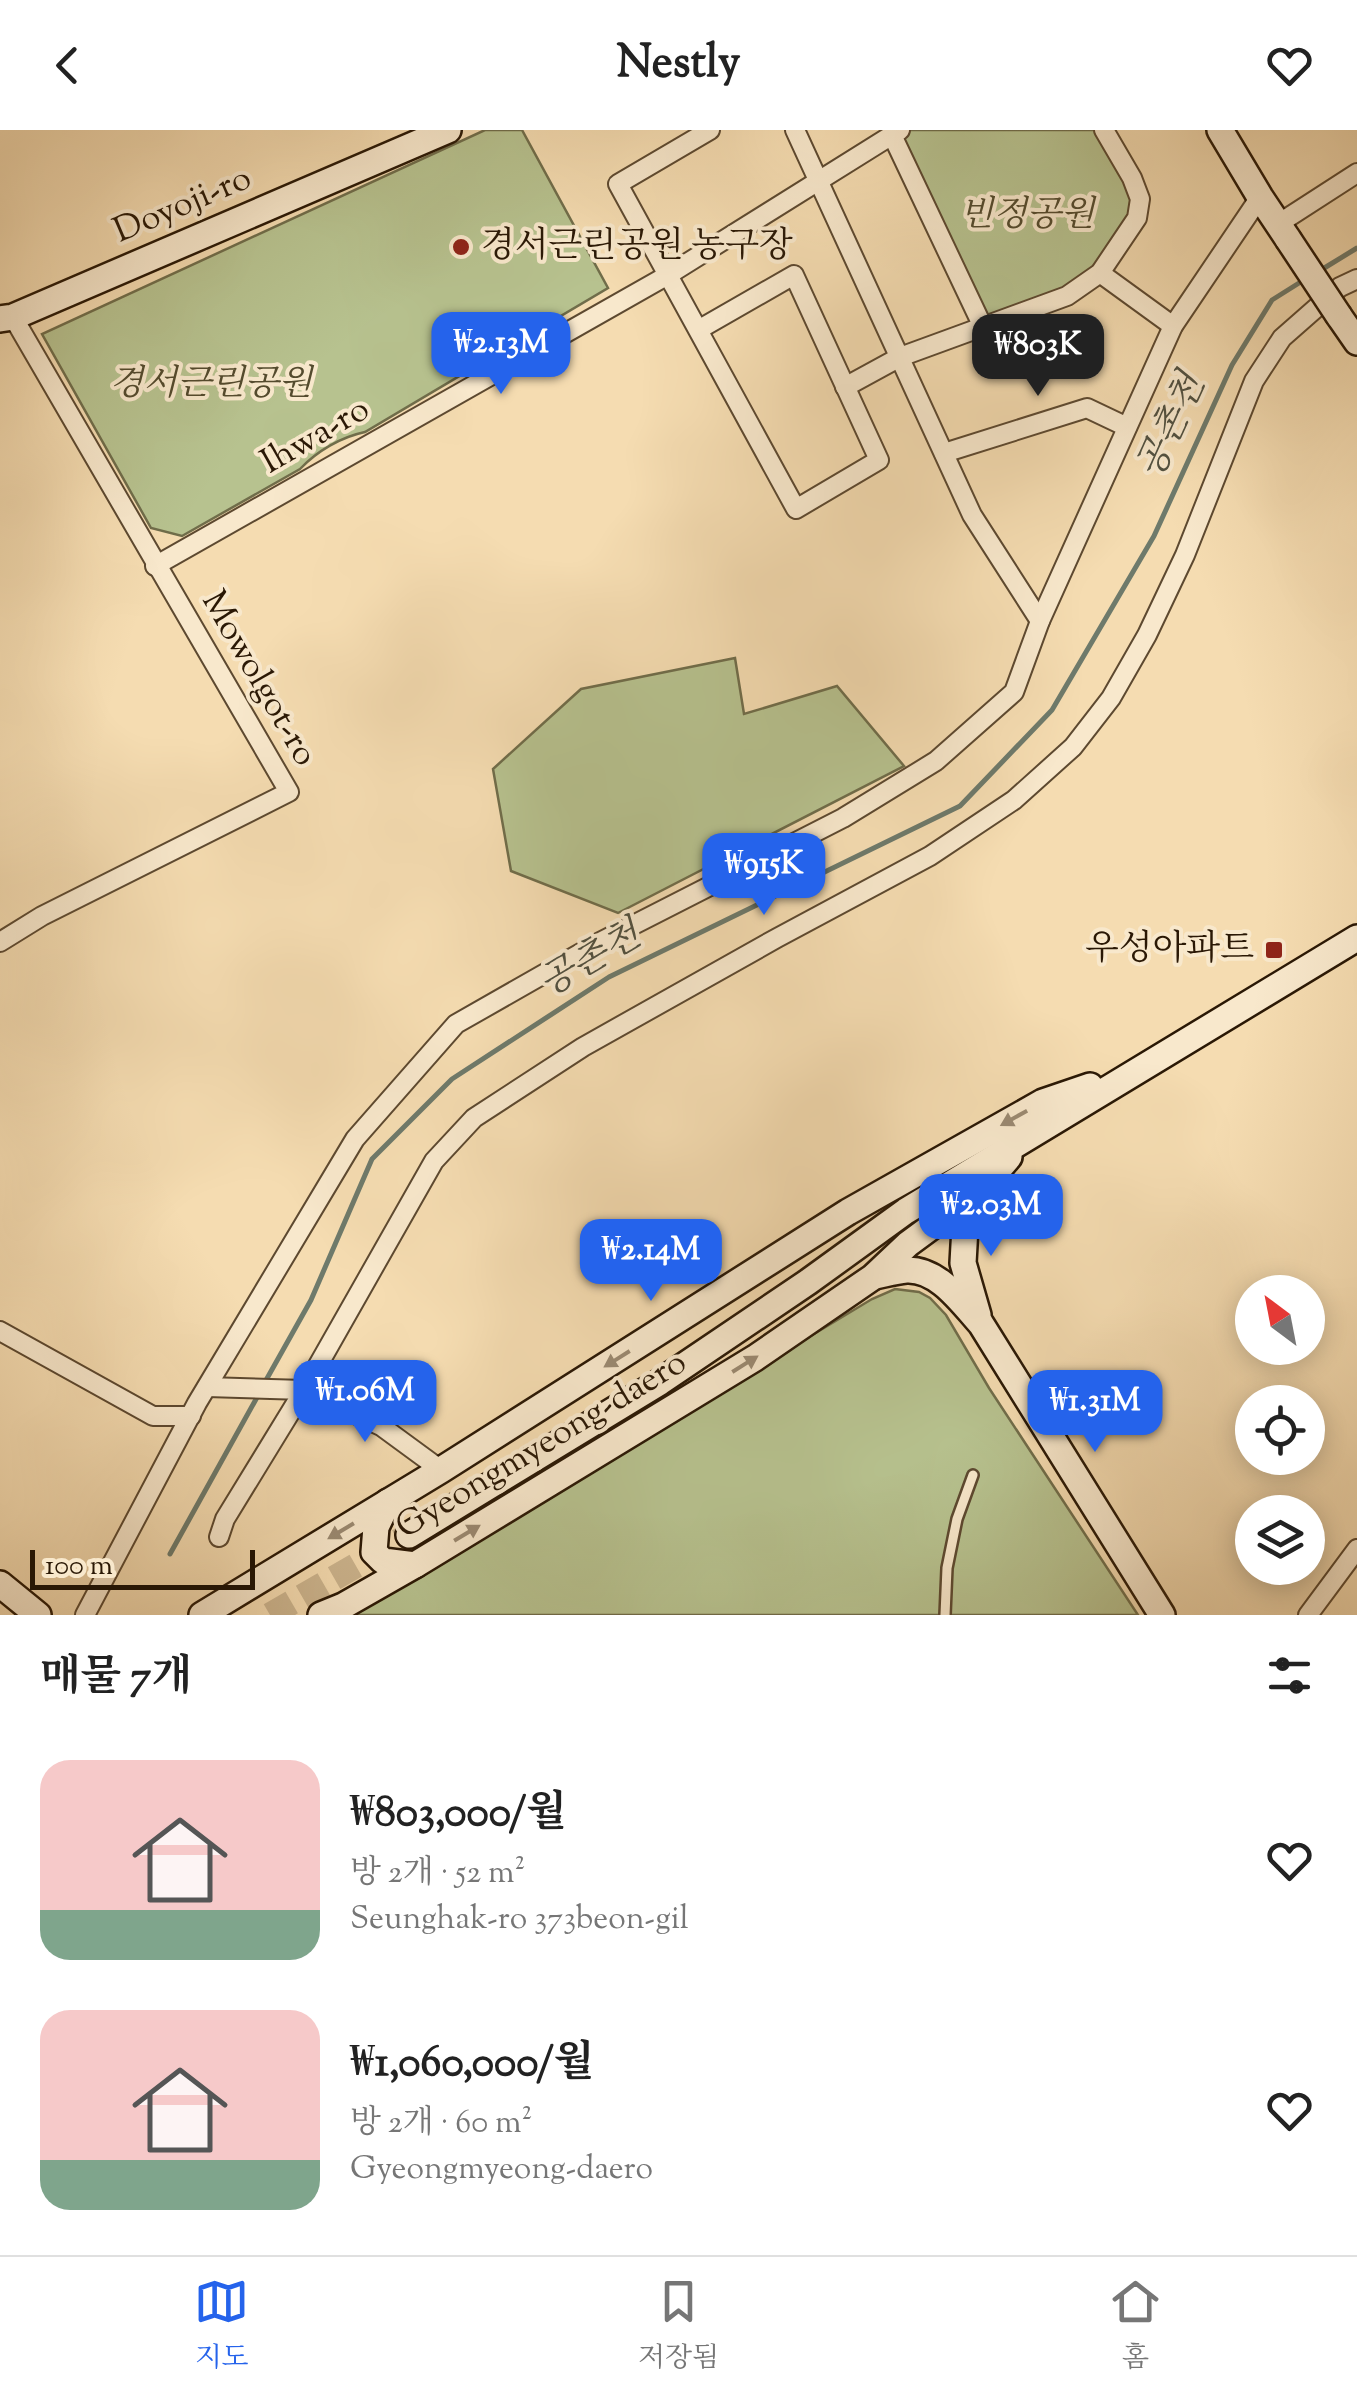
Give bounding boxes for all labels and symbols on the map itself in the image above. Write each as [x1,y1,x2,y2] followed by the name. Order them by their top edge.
[106,154,260,258] street label: Doyoji-ro
[959,191,1097,242] park label: 빈정공원
[481,222,793,273] place label: 경서근린공원 농구장
[450,236,472,258] marker: 경서근린공원 농구장
[420,312,582,397] pin: ₩2.13M
[968,314,1108,399] pin: ₩803K
[110,360,315,411] park label: 경서근린공원
[1125,364,1222,488] water label: 공촌천
[252,385,380,489] street label: Ihwa-ro
[187,582,329,776] street label: Mowolgot-ro
[694,833,834,918] pin: ₩915K
[530,909,654,1012] water label: 공촌천
[1085,925,1254,976] place label: 우성아파트
[1263,939,1285,961] marker: 우성아파트
[1000,1109,1029,1126] one-way arrow
[910,1174,1072,1259] pin: ₩2.03M
[570,1219,732,1304] pin: ₩2.14M
[1235,1275,1325,1365] north arrow
[387,1339,697,1553] street label: Gyeongmyeong-daero
[603,1349,631,1367] one-way arrow
[731,1356,758,1374] one-way arrow
[284,1360,446,1445] pin: ₩1.06M
[1014,1370,1176,1455] pin: ₩1.31M
[327,1522,355,1539] one-way arrow
[453,1525,481,1543] one-way arrow
[30,1545,255,1590] scale bar

